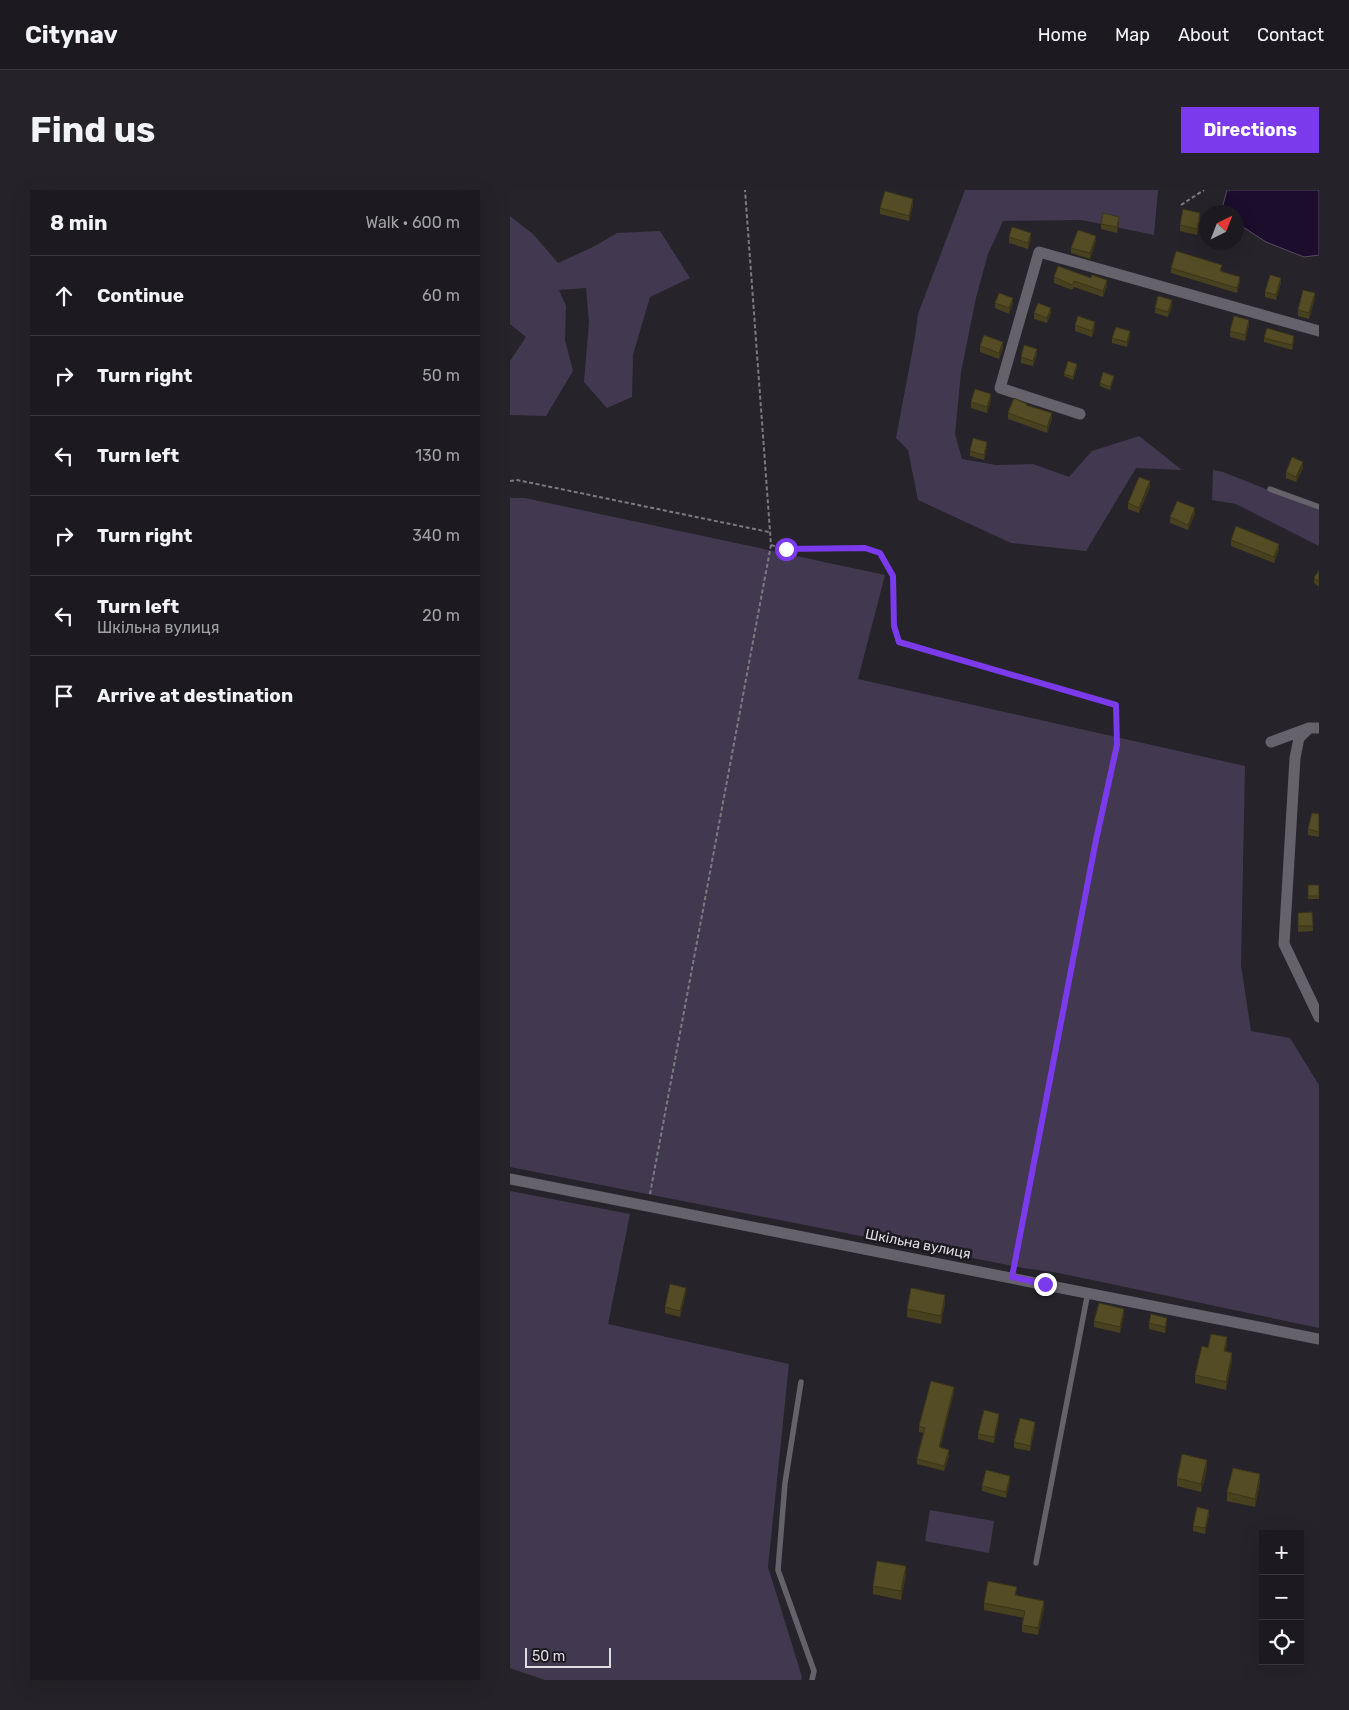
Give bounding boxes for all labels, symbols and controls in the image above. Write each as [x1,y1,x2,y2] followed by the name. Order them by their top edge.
[25,21,118,49] text: Citynav
[1038,24,1087,46] text: Home
[1115,24,1150,46] text: Map
[1178,24,1229,46] text: About
[1257,24,1324,46] text: Contact
[1181,107,1319,153] button: Directions
[30,109,155,151] text: Find us
[1199,205,1244,250] north arrow
[50,210,107,235] text: 8 min
[365,213,460,232] text: Walk · 600 m
[50,282,78,310] icon: ahead
[97,284,184,307] text: Continue
[422,286,460,305] text: 60 m
[50,362,78,390] icon: right
[97,364,192,387] text: Turn right
[422,366,460,385] text: 50 m
[50,442,78,470] icon: left
[97,444,179,467] text: Turn left
[415,446,460,465] text: 130 m
[50,522,78,550] icon: right
[97,524,192,547] text: Turn right
[412,526,460,545] text: 340 m
[775,538,798,561] route start
[97,595,179,618] text: Turn left
[50,602,78,630] icon: left
[422,606,460,625] text: 20 m
[97,618,219,637] text: Шкільна вулиця
[50,682,78,710] icon: arrive
[97,684,293,707] text: Arrive at destination
[864,1225,972,1263] street label: Шкільна вулиця
[1034,1273,1057,1296] route end
[1259,1530,1304,1665] map controls
[1259,1530,1304,1575] button: +
[1259,1575,1304,1620] button: −
[1259,1620,1304,1665] button: locate
[525,1645,611,1668] scale bar
[532,1648,565,1665] text: 50 m

